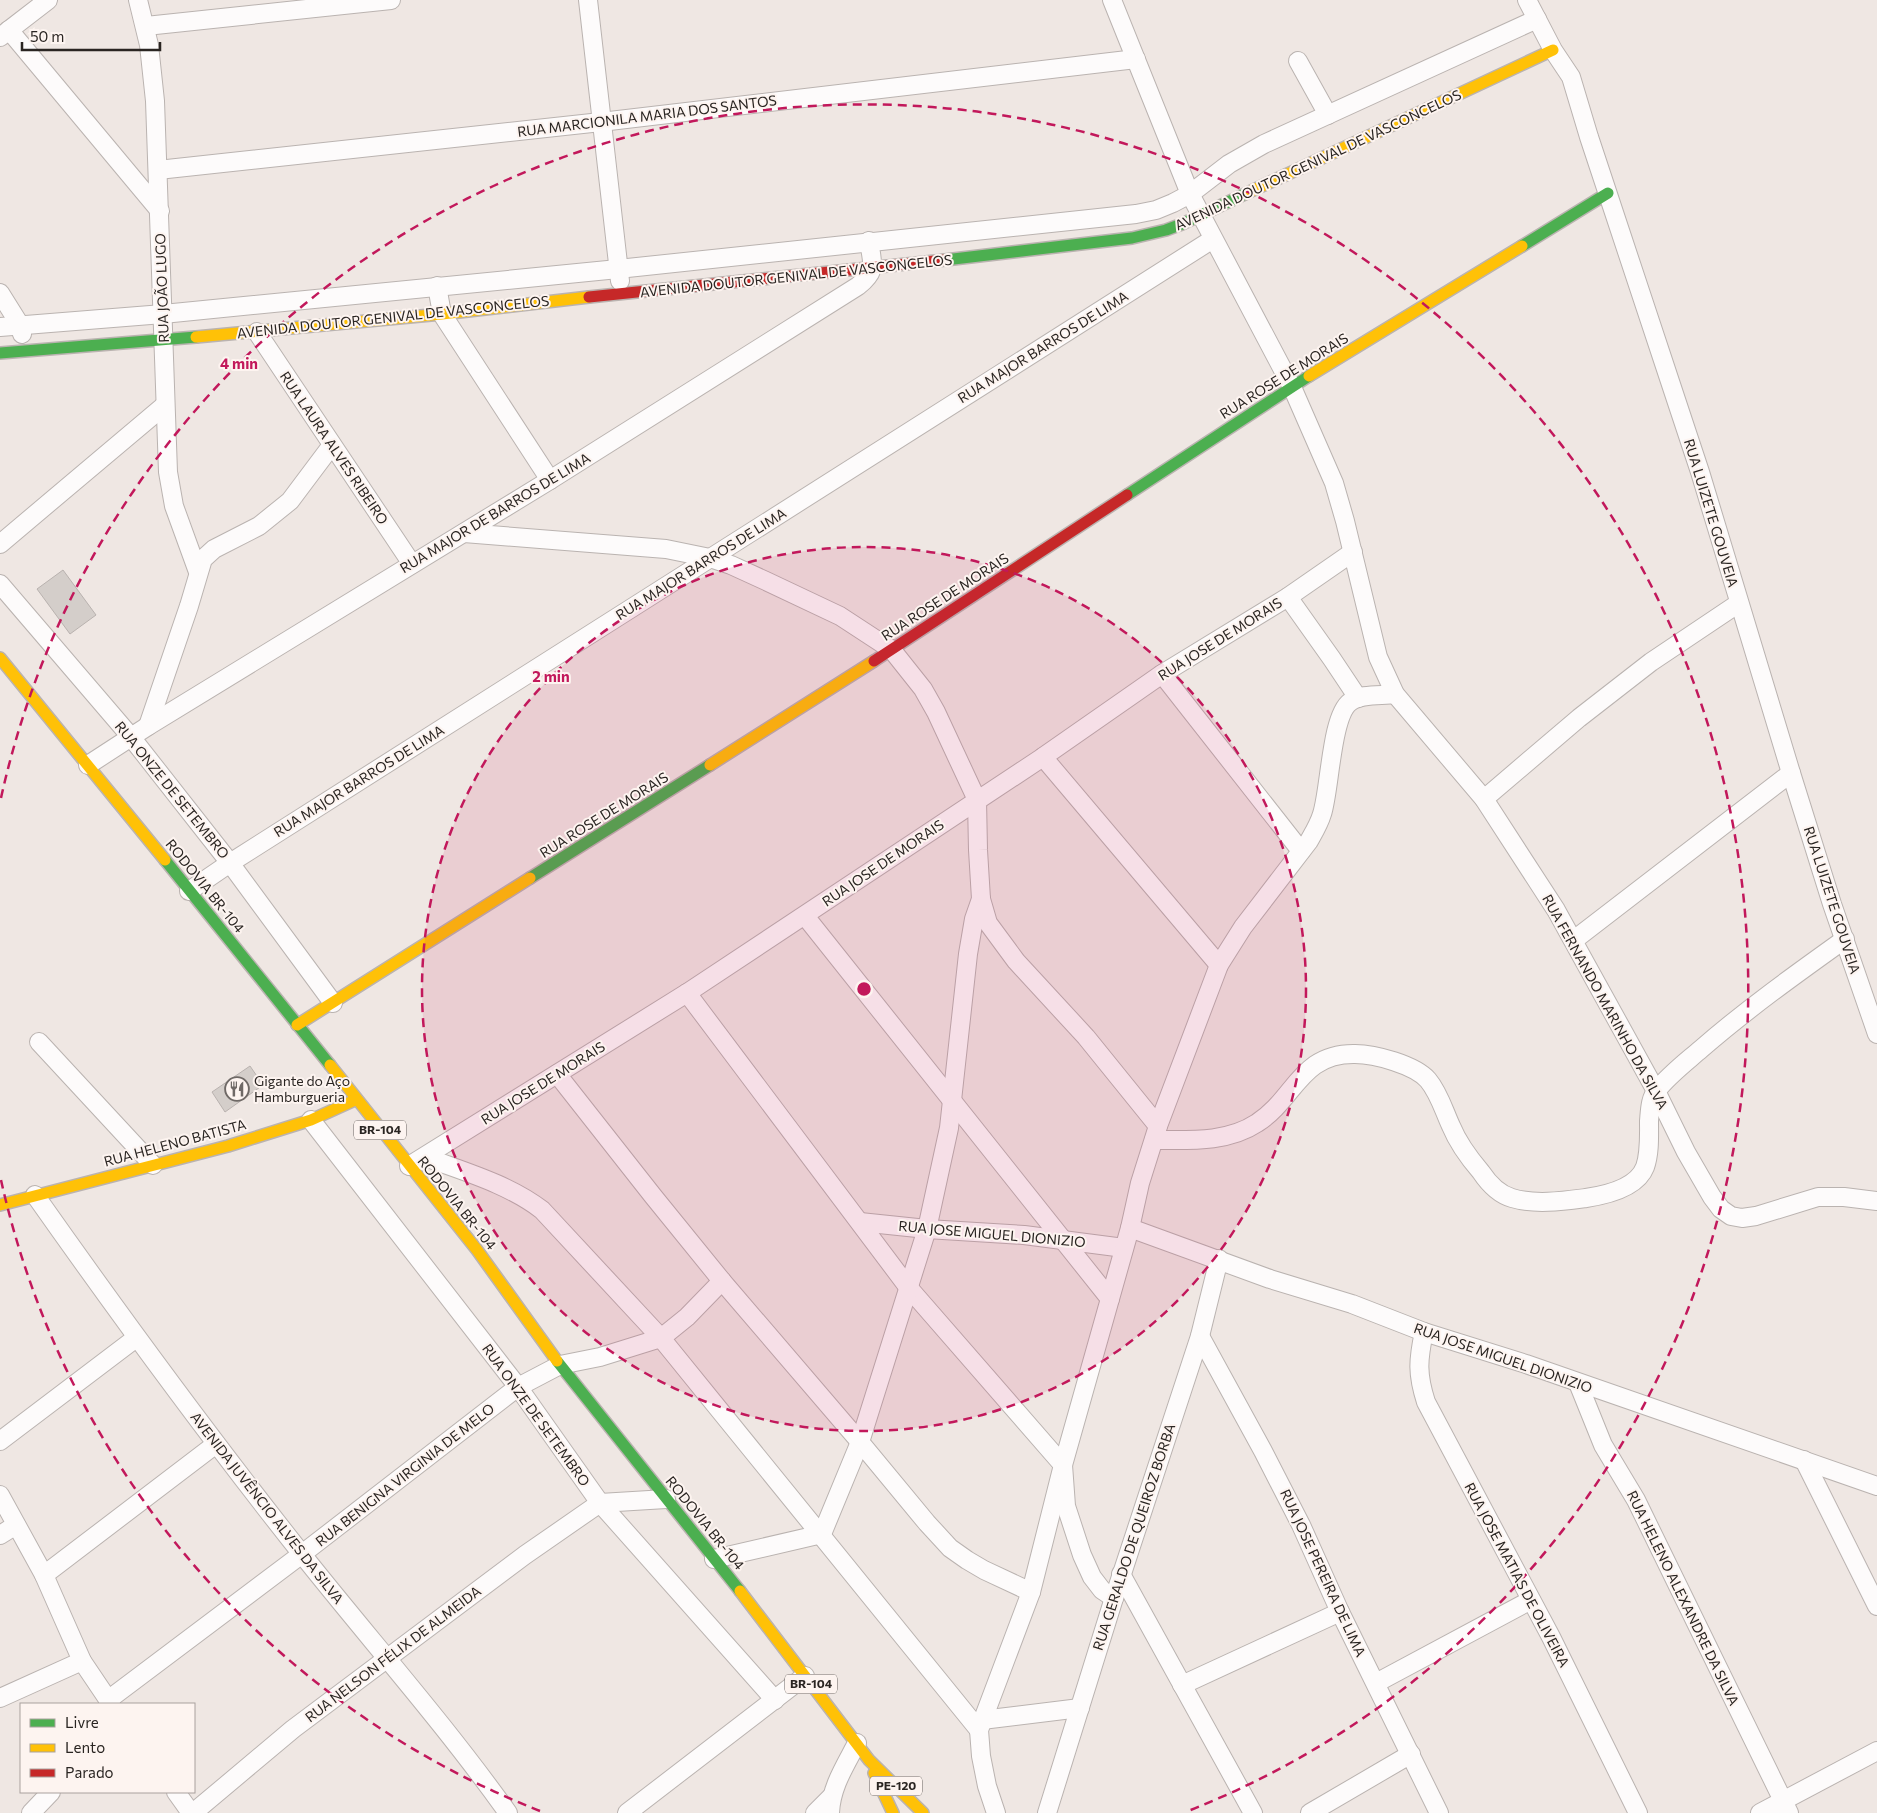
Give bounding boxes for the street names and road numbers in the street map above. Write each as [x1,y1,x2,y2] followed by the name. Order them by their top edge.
[1172,86,1464,234] street label: AVENIDA DOUTOR GENIVAL DE VASCONCELOS
[516,91,778,140] street label: RUA MARCIONILA MARIA DOS SANTOS
[151,233,172,343] street label: RUA JOÃO LUGO
[639,251,953,300] street label: AVENIDA DOUTOR GENIVAL DE VASCONCELOS
[954,287,1131,406] street label: RUA MAJOR BARROS DE LIMA
[236,292,550,341] street label: AVENIDA DOUTOR GENIVAL DE VASCONCELOS
[1216,329,1351,422] street label: RUA ROSE DE MORAIS
[277,368,392,527] street label: RUA LAURA ALVES RIBEIRO
[1681,437,1742,589] street label: RUA LUIZETE GOUVEIA
[396,449,593,576] street label: RUA MAJOR DE BARROS DE LIMA
[612,504,789,623] street label: RUA MAJOR BARROS DE LIMA
[878,549,1011,644] street label: RUA ROSE DE MORAIS
[1155,593,1285,684] street label: RUA JOSE DE MORAIS
[112,718,233,862] street label: RUA ONZE DE SETEMBRO
[270,721,447,840] street label: RUA MAJOR BARROS DE LIMA
[536,768,671,861] street label: RUA ROSE DE MORAIS
[819,816,947,910] street label: RUA JOSE DE MORAIS
[1801,824,1865,976] street label: RUA LUIZETE GOUVEIA
[162,835,249,936] street label: RODOVIA BR-104
[1539,891,1672,1113] street label: RUA FERNANDO MARINHO DA SILVA
[478,1037,608,1128] street label: RUA JOSE DE MORAIS
[102,1115,248,1170] street label: RUA HELENO BATISTA
[354,1120,406,1140] road number: BR-104
[414,1152,501,1253] street label: RODOVIA BR-104
[898,1217,1086,1250] street label: RUA JOSE MIGUEL DIONIZIO
[1412,1319,1595,1396] street label: RUA JOSE MIGUEL DIONIZIO
[479,1340,594,1489] street label: RUA ONZE DE SETEMBRO
[312,1400,497,1550] street label: RUA BENIGNA VIRGINIA DE MELO
[187,1408,348,1607] street label: AVENIDA JUVÊNCIO ALVES DA SILVA
[1089,1421,1178,1652] street label: RUA GERALDO DE QUEIROZ BORBA
[662,1472,749,1573] street label: RODOVIA BR-104
[1461,1479,1574,1670] street label: RUA JOSE MATIAS DE OLIVEIRA
[1277,1486,1370,1659] street label: RUA JOSE PEREIRA DE LIMA
[1624,1488,1743,1708] street label: RUA HELENO ALEXANDRE DA SILVA
[301,1582,484,1725] street label: RUA NELSON FÉLIX DE ALMEIDA
[785,1675,837,1694] road number: BR-104
[870,1776,922,1795] road number: PE-120

